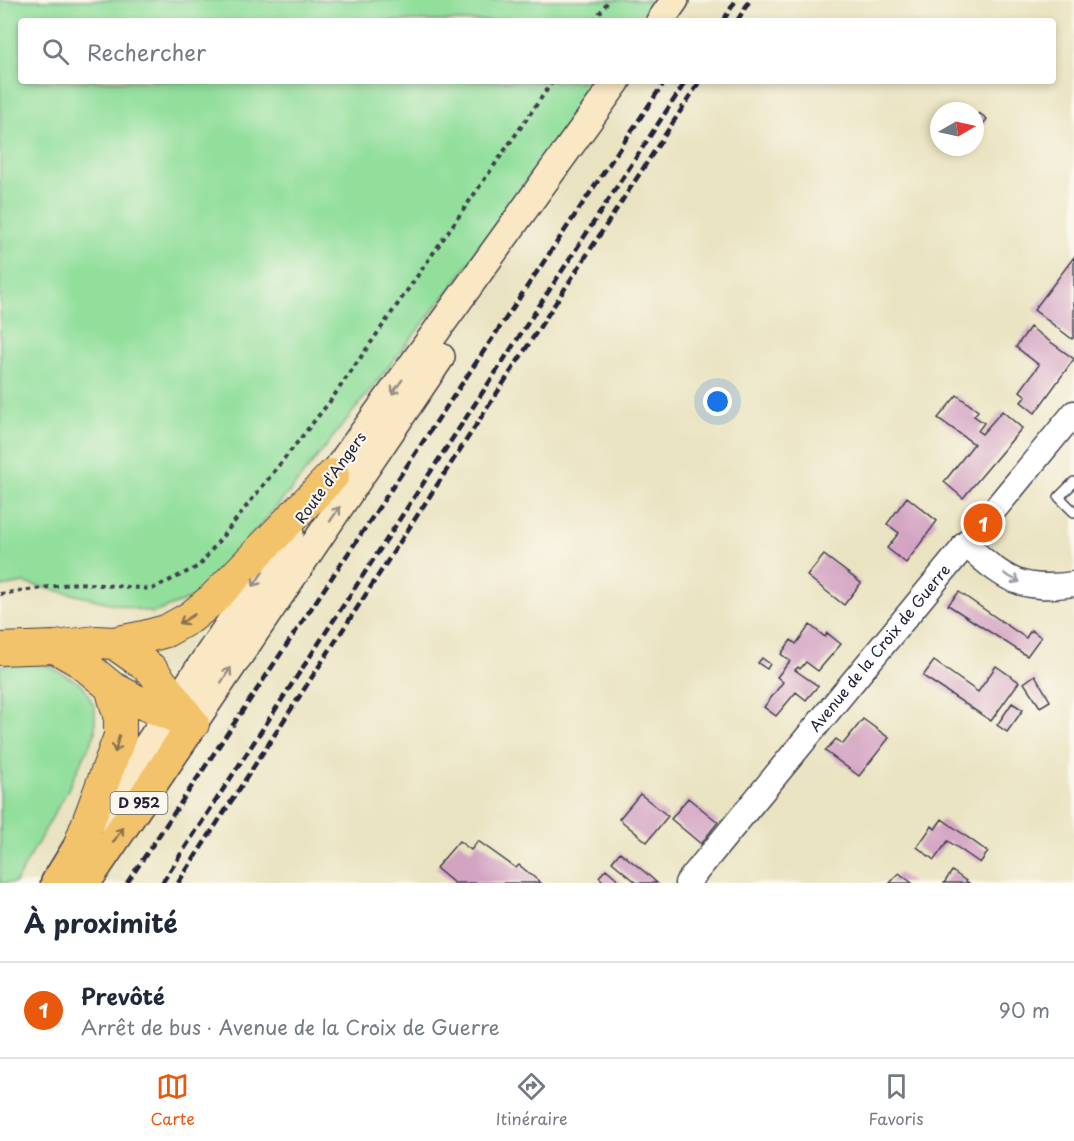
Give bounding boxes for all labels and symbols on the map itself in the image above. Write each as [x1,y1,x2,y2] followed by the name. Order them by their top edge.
[930,102,984,156] north arrow
[391,379,403,395] one-way arrow
[703,387,732,416] your location
[289,426,371,528] street label: Route d'Angers
[964,500,1002,546] pin: 1
[329,506,341,522] one-way arrow
[803,559,955,736] street label: Avenue de la Croix de Guerre
[252,571,264,587] one-way arrow
[1003,573,1021,585] one-way arrow
[179,613,196,625] one-way arrow
[220,667,232,684] one-way arrow
[111,734,123,753] one-way arrow
[110,792,168,814] road number: D 952
[111,826,124,843] one-way arrow

